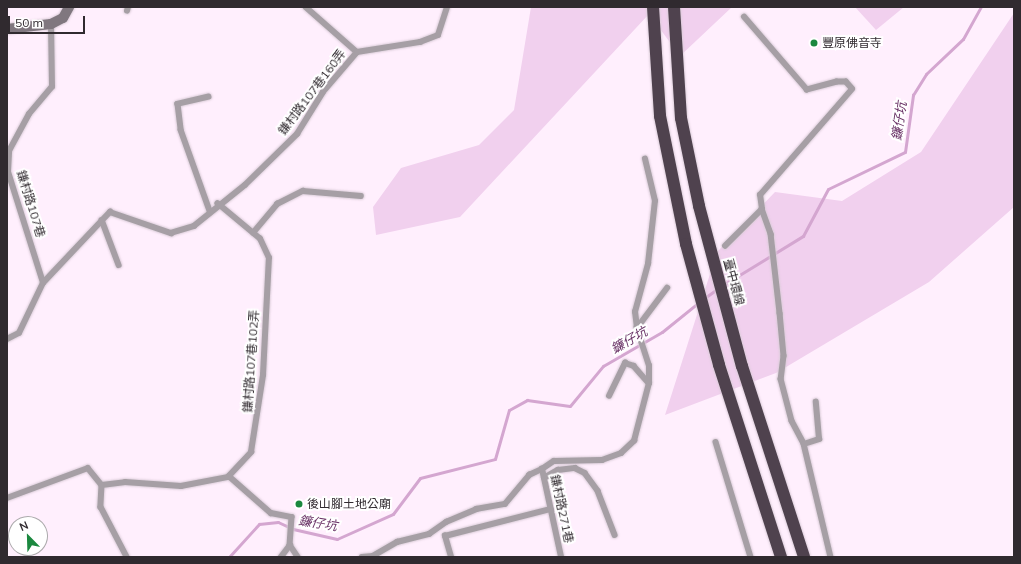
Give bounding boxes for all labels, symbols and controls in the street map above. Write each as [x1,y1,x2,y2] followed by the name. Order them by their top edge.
[10,8,87,34] scale bar
[15,15,43,30] text: 50 m
[822,36,882,50] place label: 豐原佛音寺
[809,38,819,48] marker: 豐原佛音寺
[275,46,349,138] street label: 鎌村路107巷160弄
[889,101,909,141] water label: 鐮仔坑
[14,169,48,239] street label: 鎌村路107巷
[721,257,747,307] street label: 臺中環線
[240,309,262,413] street label: 鎌村路107巷102弄
[608,323,650,357] water label: 鐮仔坑
[548,473,576,545] street label: 鎌村路271巷
[307,497,391,511] place label: 後山腳土地公廟
[294,499,304,509] marker: 後山腳土地公廟
[298,512,338,534] water label: 鐮仔坑
[8,516,48,556] north arrow
[17,518,30,534] text: N

